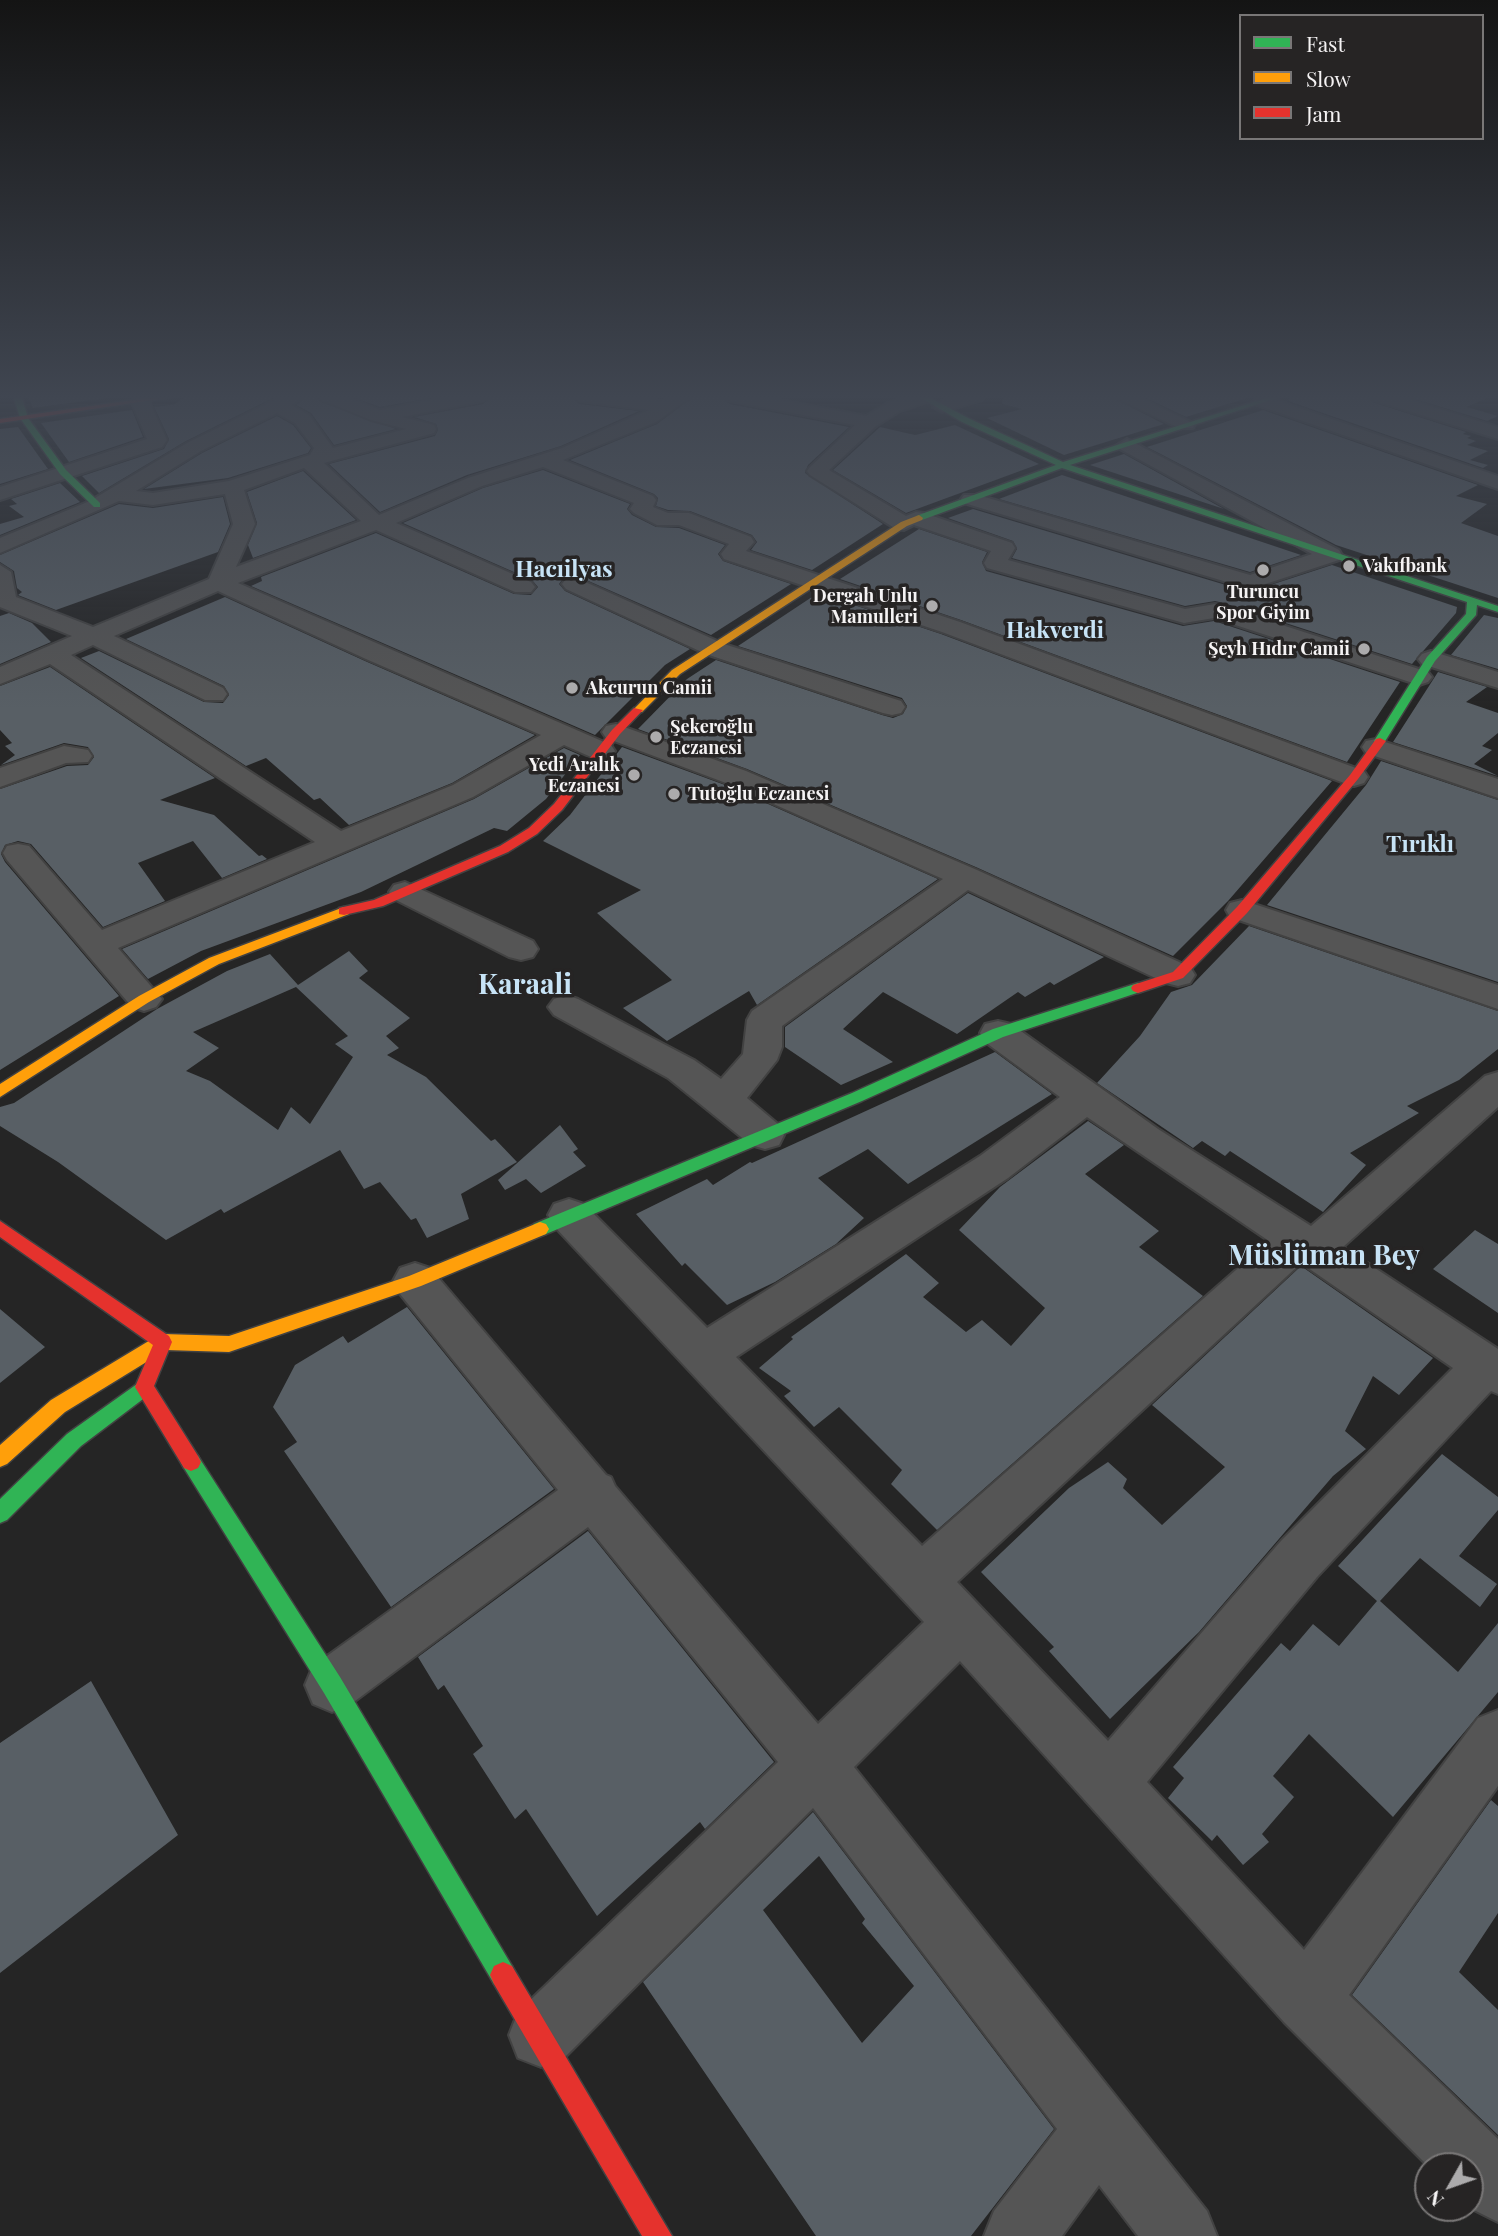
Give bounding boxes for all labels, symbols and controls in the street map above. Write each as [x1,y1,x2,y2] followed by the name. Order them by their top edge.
[1239,14,1484,140] legend
[1306,29,1345,57] text: Fast
[1306,64,1351,92] text: Slow
[1306,99,1342,127] text: Jam
[1363,555,1447,577] place label: Vakıfbank
[515,556,613,584] district label: Hacıilyas
[1341,558,1357,574] marker: Vakıfbank
[1255,562,1271,578] marker: Turuncu Spor Giyim
[1216,581,1310,624] place label: Turuncu Spor Giyim
[813,585,918,628] place label: Dergah Unlu Mamulleri
[924,598,940,614] marker: Dergah Unlu Mamulleri
[1006,617,1104,645] district label: Hakverdi
[1208,638,1350,660] place label: Şeyh Hıdır Camii
[1356,641,1372,657] marker: Şeyh Hıdır Camii
[586,677,712,699] place label: Akcurun Camii
[564,680,580,696] marker: Akcurun Camii
[670,716,753,758] place label: Şekeroğlu Eczanesi
[648,729,664,745] marker: Şekeroğlu Eczanesi
[529,754,620,796] place label: Yedi Aralık Eczanesi
[626,767,642,783] marker: Yedi Aralık Eczanesi
[688,783,829,805] place label: Tutoğlu Eczanesi
[666,786,682,802] marker: Tutoğlu Eczanesi
[1386,831,1454,859] district label: Tırıklı
[478,968,572,1002] district label: Karaali
[1228,1239,1420,1273] district label: Müslüman Bey
[1414,2152,1484,2222] north arrow
[1420,2186,1449,2213] text: N

